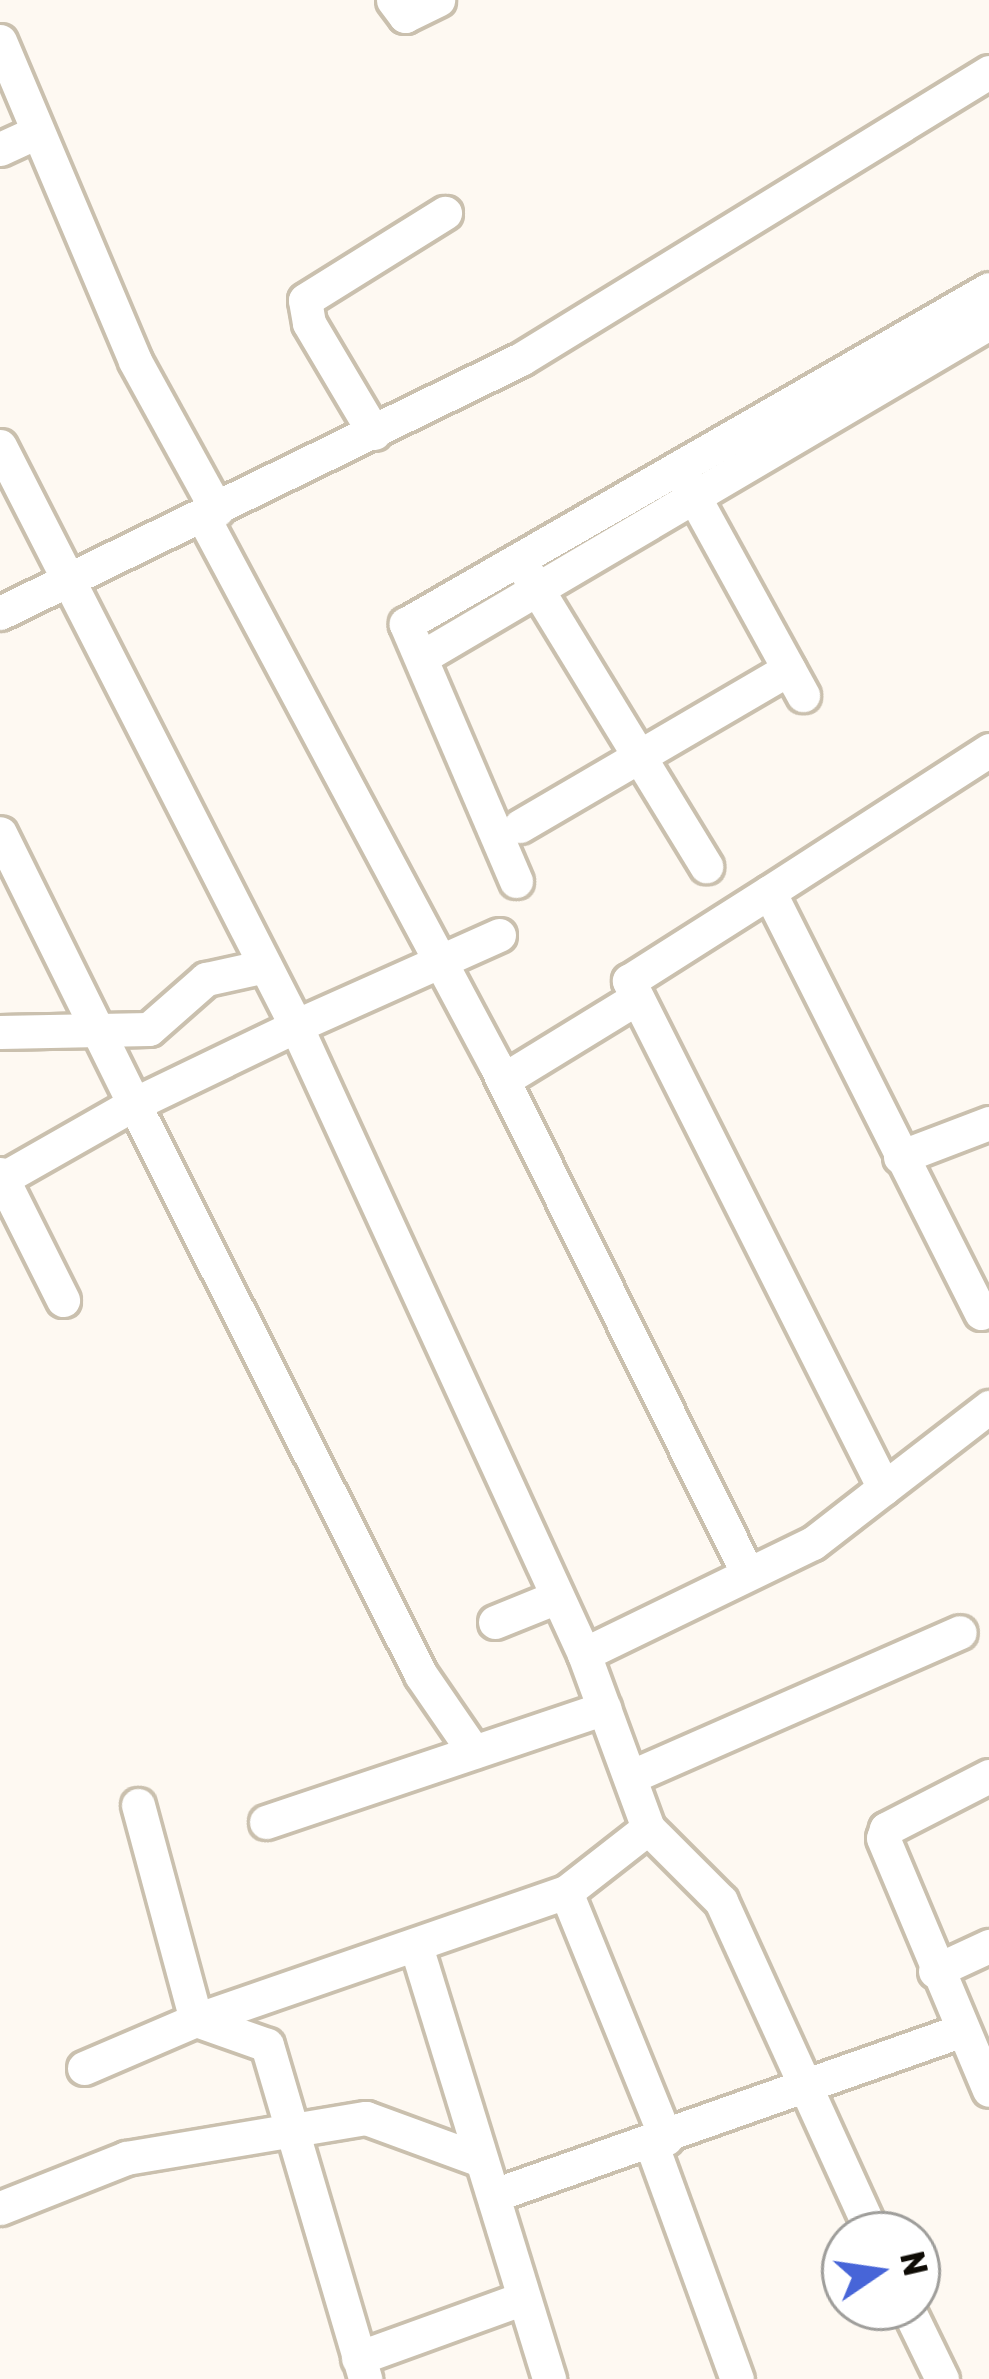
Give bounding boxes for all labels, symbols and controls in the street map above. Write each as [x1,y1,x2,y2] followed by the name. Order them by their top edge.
[821,2211,941,2331] north arrow
[892,2248,935,2279] text: N

